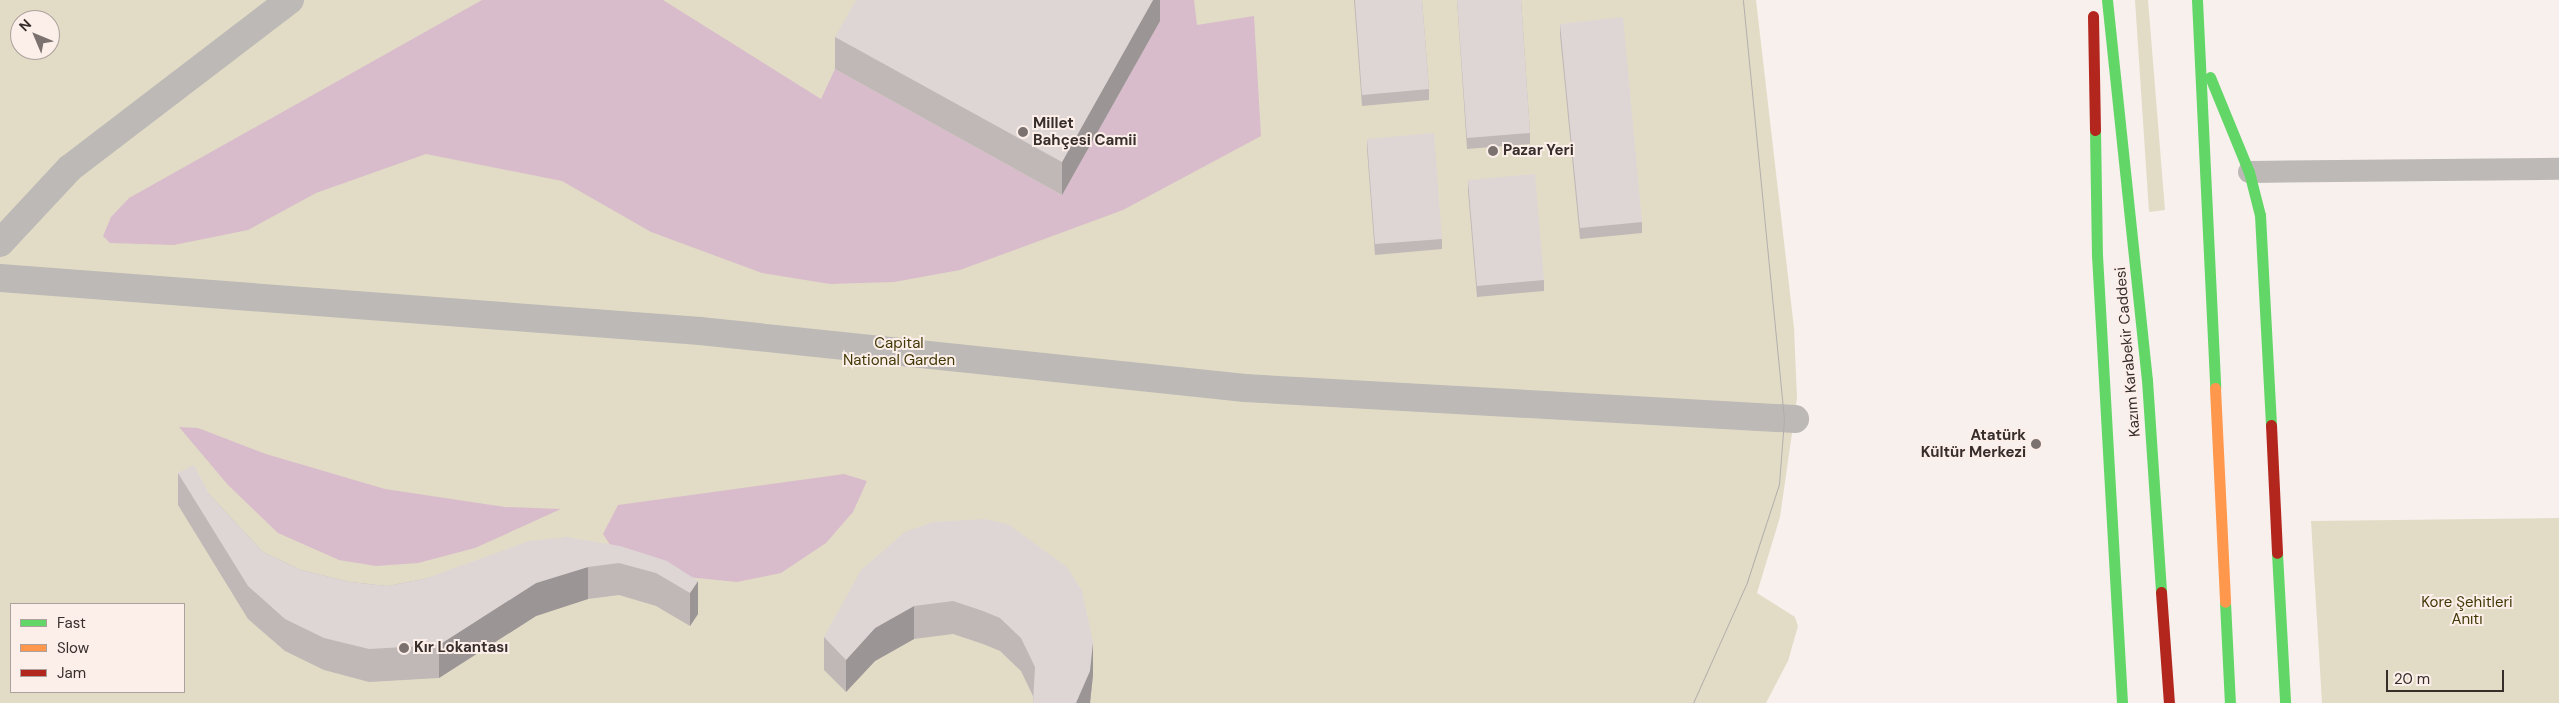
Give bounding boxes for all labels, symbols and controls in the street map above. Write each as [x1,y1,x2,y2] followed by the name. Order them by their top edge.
[10,10,60,60] north arrow
[15,15,35,35] text: N
[1033,114,1137,149] place label: Millet Bahçesi Camii
[1017,126,1029,138] marker: Millet Bahçesi Camii
[1503,142,1574,160] place label: Pazar Yeri
[1487,145,1499,157] marker: Pazar Yeri
[2112,266,2144,438] street label: Kazım Karabekir Caddesi
[843,334,955,369] park label: Capital National Garden
[1921,426,2026,461] place label: Atatürk Kültür Merkezi
[2030,438,2042,450] marker: Atatürk Kültür Merkezi
[2421,593,2513,628] park label: Kore Şehitleri Anıtı
[10,603,185,693] legend
[57,613,86,633] text: Fast
[57,638,89,658] text: Slow
[414,639,508,657] place label: Kır Lokantası
[398,642,410,654] marker: Kır Lokantası
[2389,660,2506,692] scale bar
[57,663,86,683] text: Jam
[2394,669,2430,689] text: 20 m

